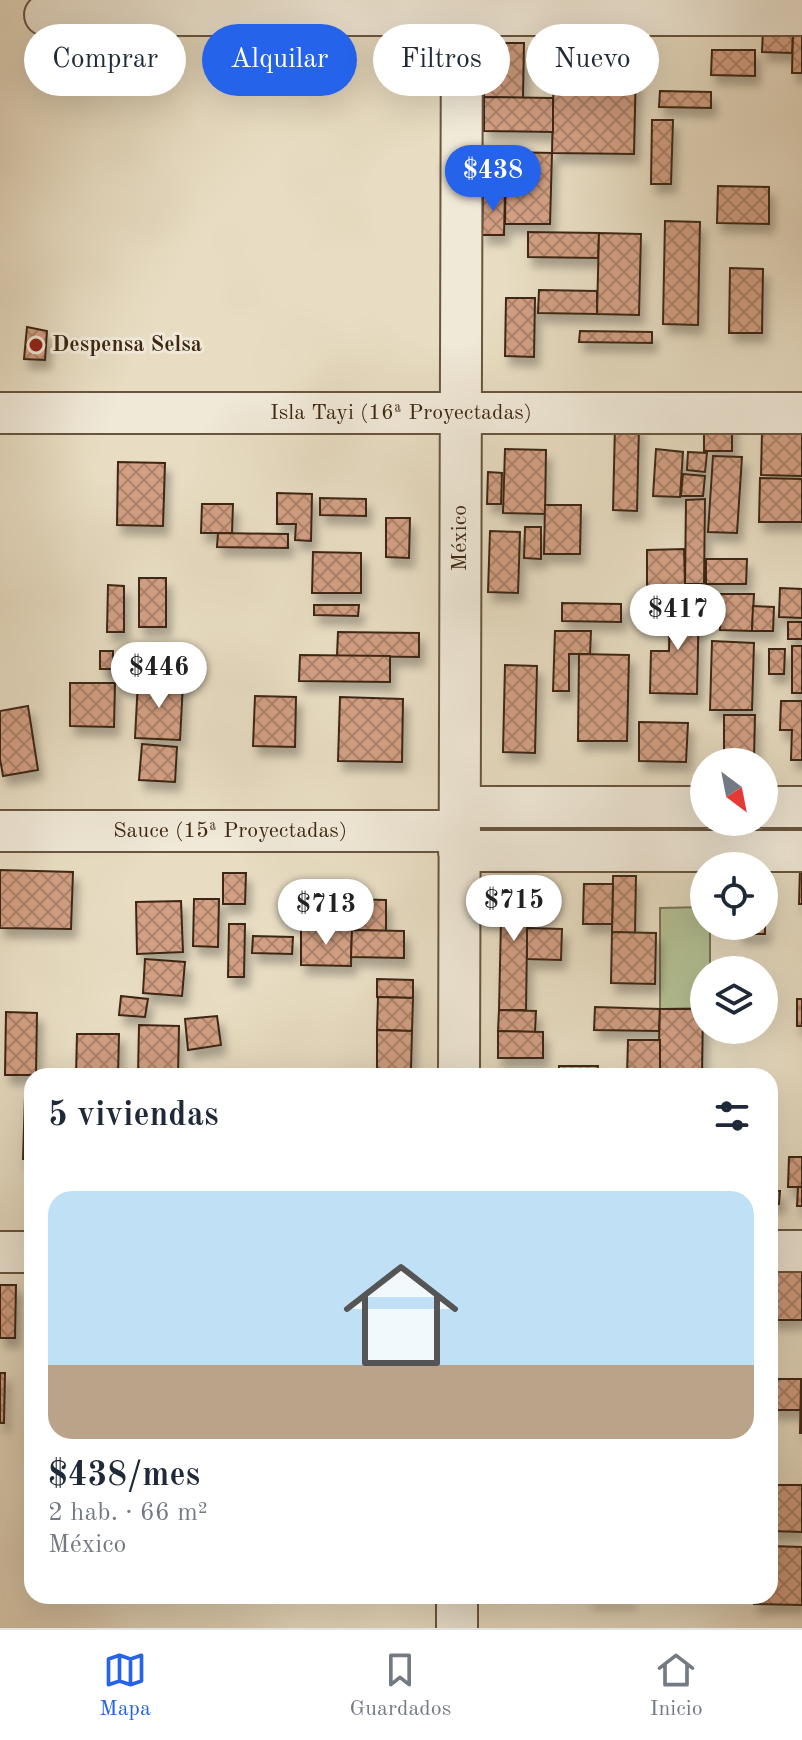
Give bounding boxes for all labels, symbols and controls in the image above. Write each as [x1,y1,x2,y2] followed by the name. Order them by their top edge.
[24,24,186,96] chip: Comprar
[202,24,357,96] chip: Alquilar
[373,24,510,96] chip: Filtros
[526,24,659,96] chip: Nuevo
[446,145,540,213] pin: $438
[463,158,523,184] text: $438
[52,334,202,356] place label: Despensa Selsa
[27,336,45,354] marker: Despensa Selsa
[270,402,532,424] street label: Isla Tayi (16ª Proyectadas)
[449,505,471,571] street label: México
[631,584,725,652] pin: $417
[648,597,708,623] text: $417
[112,642,206,710] pin: $446
[129,655,189,681] text: $446
[690,748,778,836] north arrow
[690,748,778,1044] map controls
[113,820,347,842] street label: Sauce (15ª Proyectadas)
[690,852,778,940] button: locate
[467,875,561,943] pin: $715
[279,879,373,947] pin: $713
[484,888,544,914] text: $715
[296,892,356,918] text: $713
[690,956,778,1044] button: layers
[710,1094,754,1138] icon: filters
[48,1099,219,1133] text: 5 viviendas
[329,1243,473,1387] icon: home
[48,1459,200,1493] text: $438/mes
[48,1500,208,1526] text: 2 hab. · 66 m²
[48,1532,127,1558] text: México
[99,1648,151,1723] tab: Mapa
[349,1648,451,1723] tab: Guardados
[650,1648,703,1723] tab: Inicio

